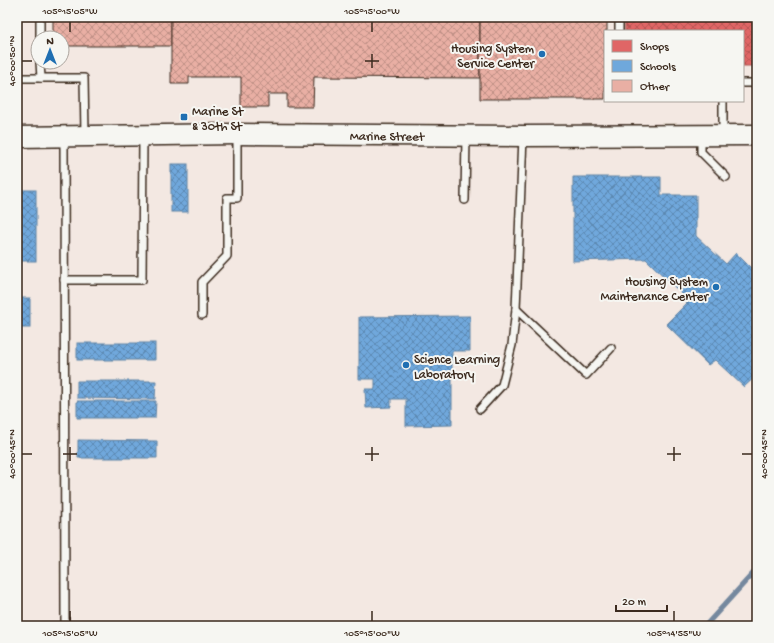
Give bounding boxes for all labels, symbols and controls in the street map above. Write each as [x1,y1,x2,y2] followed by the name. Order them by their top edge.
[42,6,98,18] text: 105°15'05"W
[343,6,400,18] text: 105°15'00"W
[30,30,70,70] north arrow
[604,30,744,102] legend
[7,35,19,86] text: 40°00'50"N
[46,36,54,48] text: N
[640,41,669,55] text: Shops
[451,42,535,72] place label: Housing System Service Center
[537,49,547,59] marker: Housing System Service Center
[640,61,676,75] text: Schools
[640,81,671,95] text: Other
[192,105,245,135] place label: Marine St & 30th St
[179,112,189,122] marker: Marine St & 30th St
[350,130,426,145] street label: Marine Street
[600,275,709,305] place label: Housing System Maintenance Center
[711,282,721,292] marker: Housing System Maintenance Center
[414,353,500,383] place label: Science Learning Laboratory
[401,360,411,370] marker: Science Learning Laboratory
[7,429,19,479] text: 40°00'45"N
[759,429,771,479] text: 40°00'45"N
[616,587,667,613] scale bar
[622,596,647,610] text: 20 m
[42,628,98,640] text: 105°15'05"W
[343,628,400,640] text: 105°15'00"W
[646,628,701,640] text: 105°14'55"W

